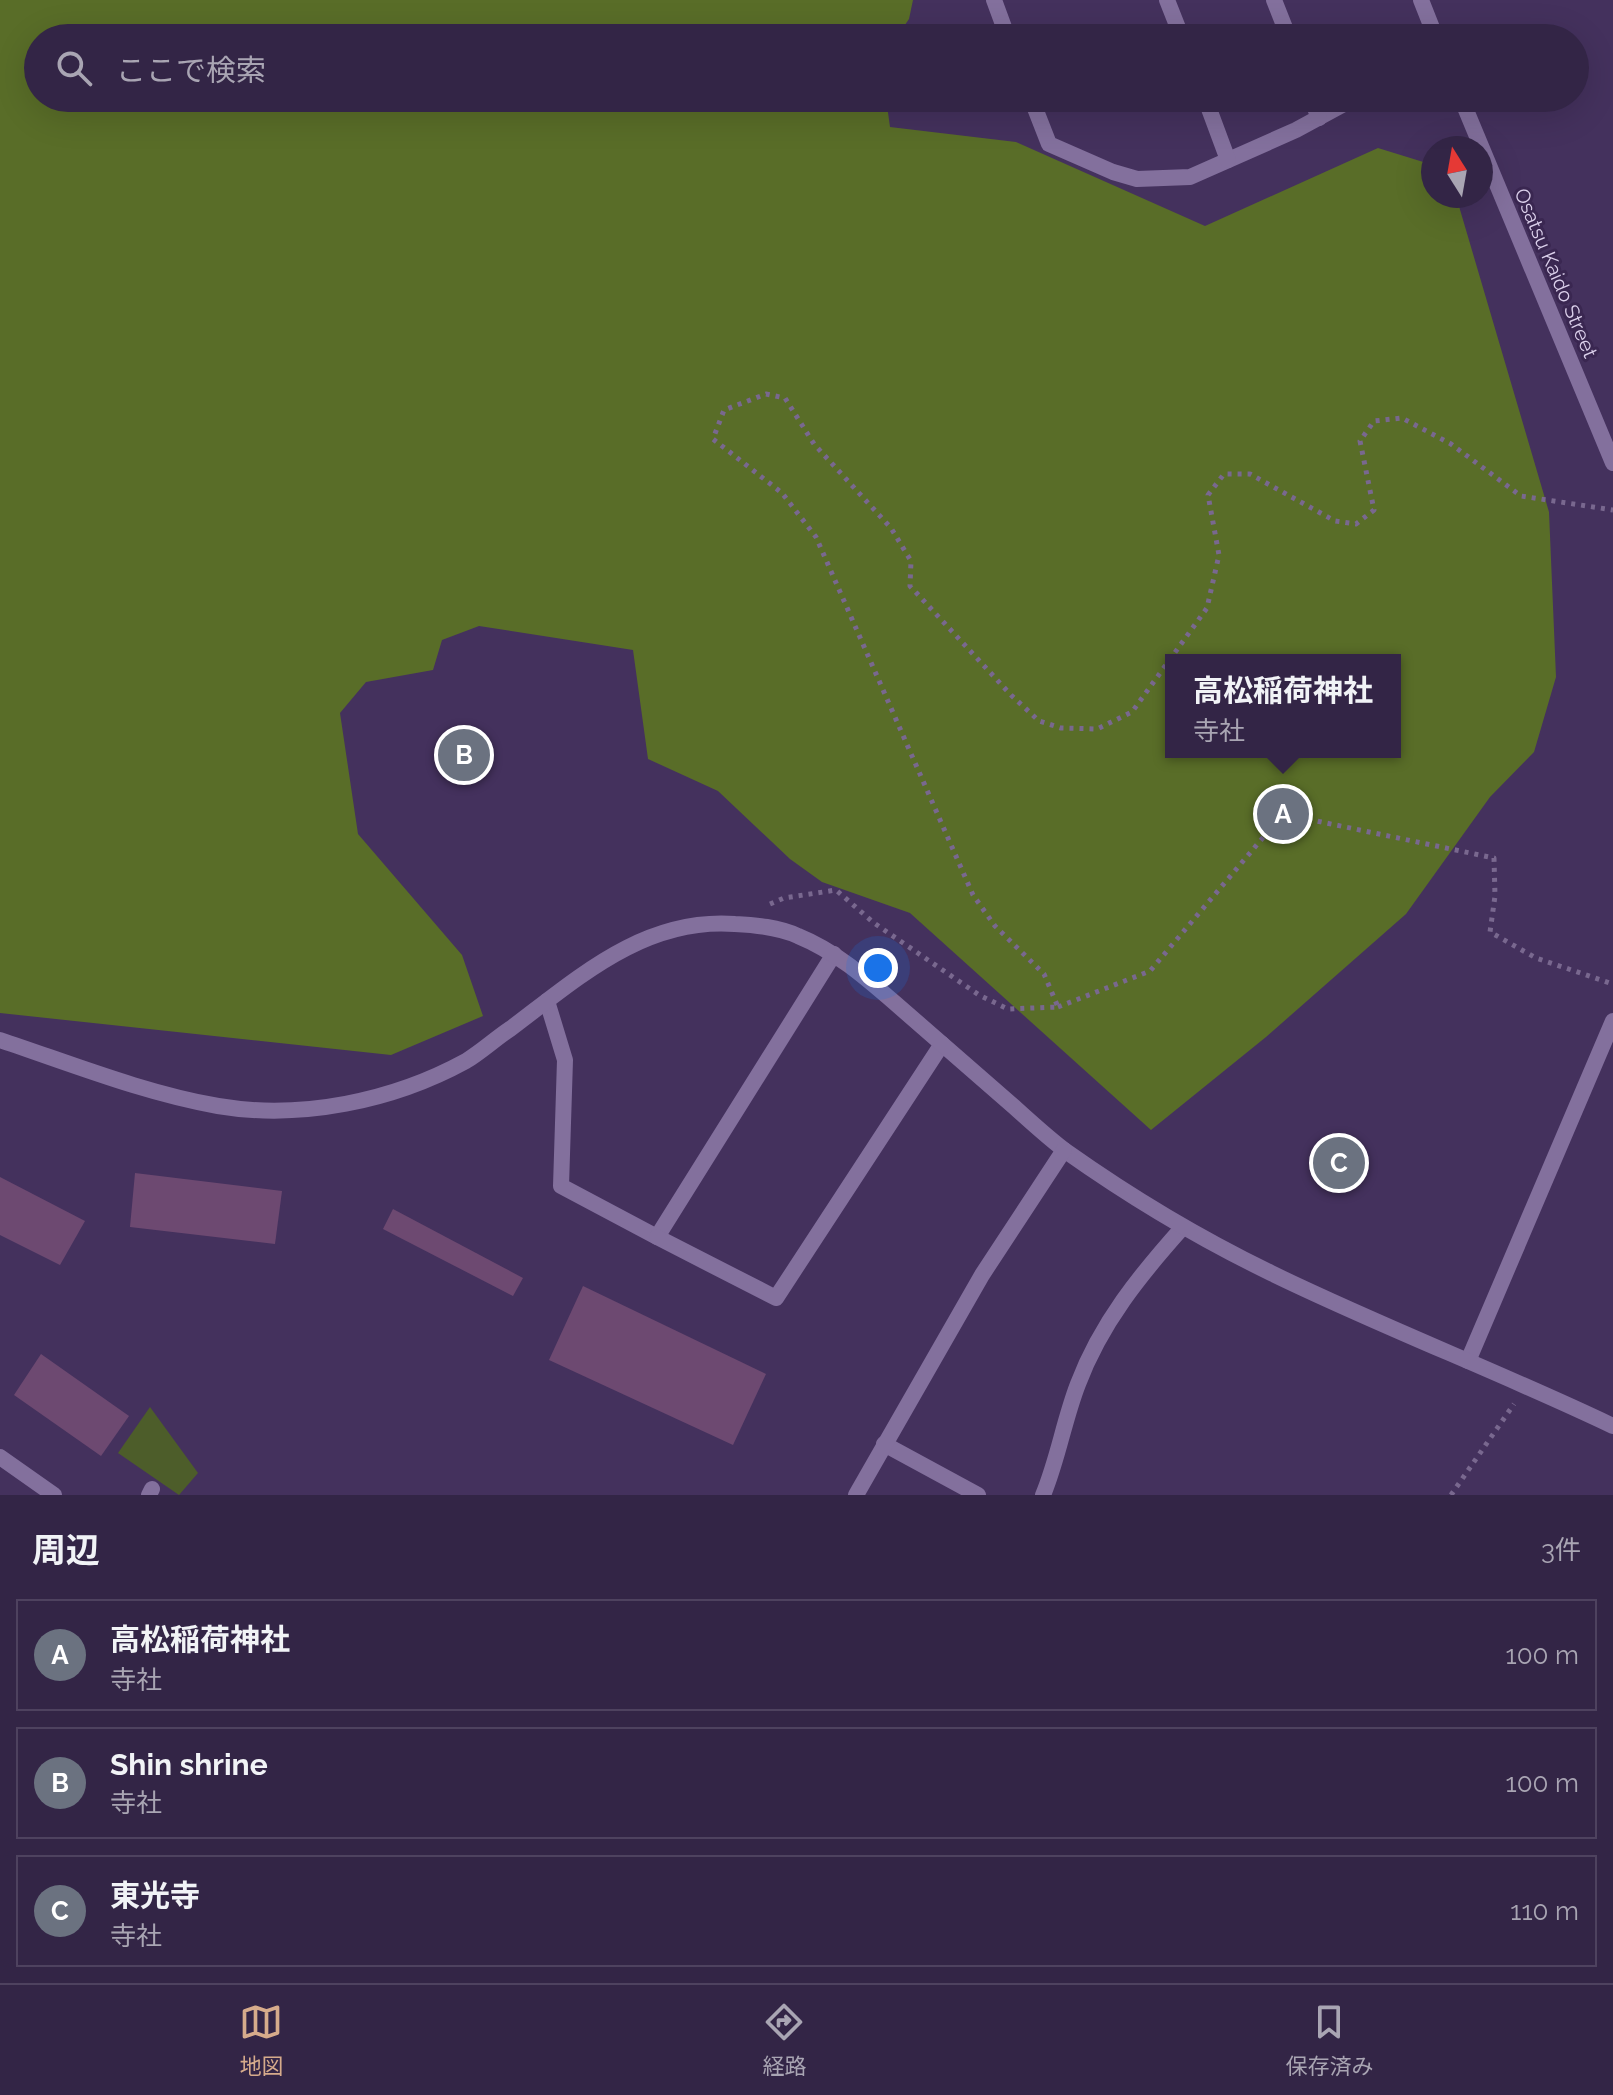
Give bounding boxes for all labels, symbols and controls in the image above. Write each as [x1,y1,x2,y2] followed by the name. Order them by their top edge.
[24,24,1589,112] search box
[52,46,96,90] icon: search
[116,53,266,88] text: ここで検索
[1421,136,1493,208] north arrow
[1509,185,1603,362] street label: Osatsu Kaido Street
[1165,654,1401,758] popup
[1193,673,1373,708] text: 高松稲荷神社
[1193,716,1245,746] text: 寺社
[438,725,490,785] pin: B
[1257,784,1309,844] pin: A
[858,948,898,988] your location
[1313,1133,1365,1193] pin: C
[32,1530,100,1570] text: 周辺
[1541,1535,1581,1565] text: 3件
[110,1622,290,1657] text: 高松稲荷神社
[51,1640,69,1670] text: A
[1506,1640,1579,1670] text: 100 m
[110,1665,162,1695] text: 寺社
[110,1747,268,1782] text: Shin shrine
[51,1768,69,1798] text: B
[1506,1768,1579,1798] text: 100 m
[110,1788,162,1818] text: 寺社
[110,1878,200,1913] text: 東光寺
[51,1896,69,1926] text: C
[1510,1896,1579,1926] text: 110 m
[110,1921,162,1951] text: 寺社
[239,2000,284,2080] tab: 地図
[762,2000,807,2080] tab: 経路
[1285,2000,1374,2080] tab: 保存済み

